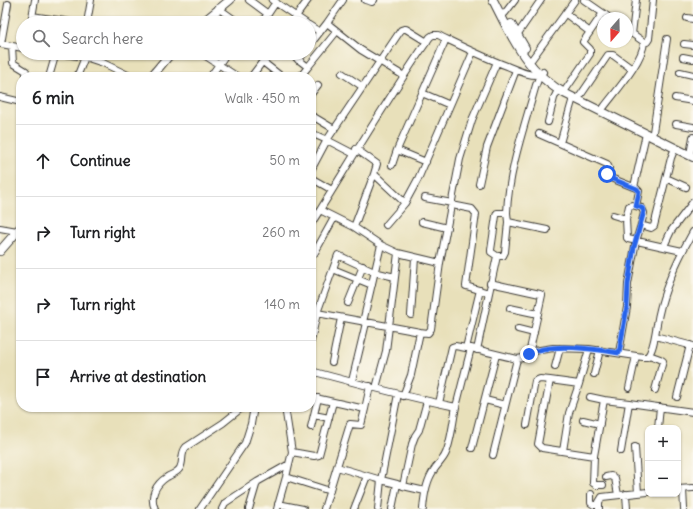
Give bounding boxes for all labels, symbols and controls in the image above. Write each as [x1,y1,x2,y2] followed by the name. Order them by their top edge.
[597,12,633,48] north arrow
[16,16,316,60] search box
[30,27,52,49] icon: search
[62,29,143,48] text: Search here
[32,87,74,109] text: 6 min
[225,90,300,107] text: Walk · 450 m
[32,150,54,172] icon: ahead
[70,151,131,170] text: Continue
[269,152,300,169] text: 50 m
[598,165,616,183] route start
[32,222,54,244] icon: right
[70,223,135,242] text: Turn right
[262,224,300,241] text: 260 m
[32,294,54,316] icon: right
[70,295,135,314] text: Turn right
[264,296,300,313] text: 140 m
[520,345,538,363] route end
[32,366,54,388] icon: arrive
[70,367,206,386] text: Arrive at destination
[645,425,681,497] map controls
[645,425,681,461] button: +
[645,461,681,497] button: −

